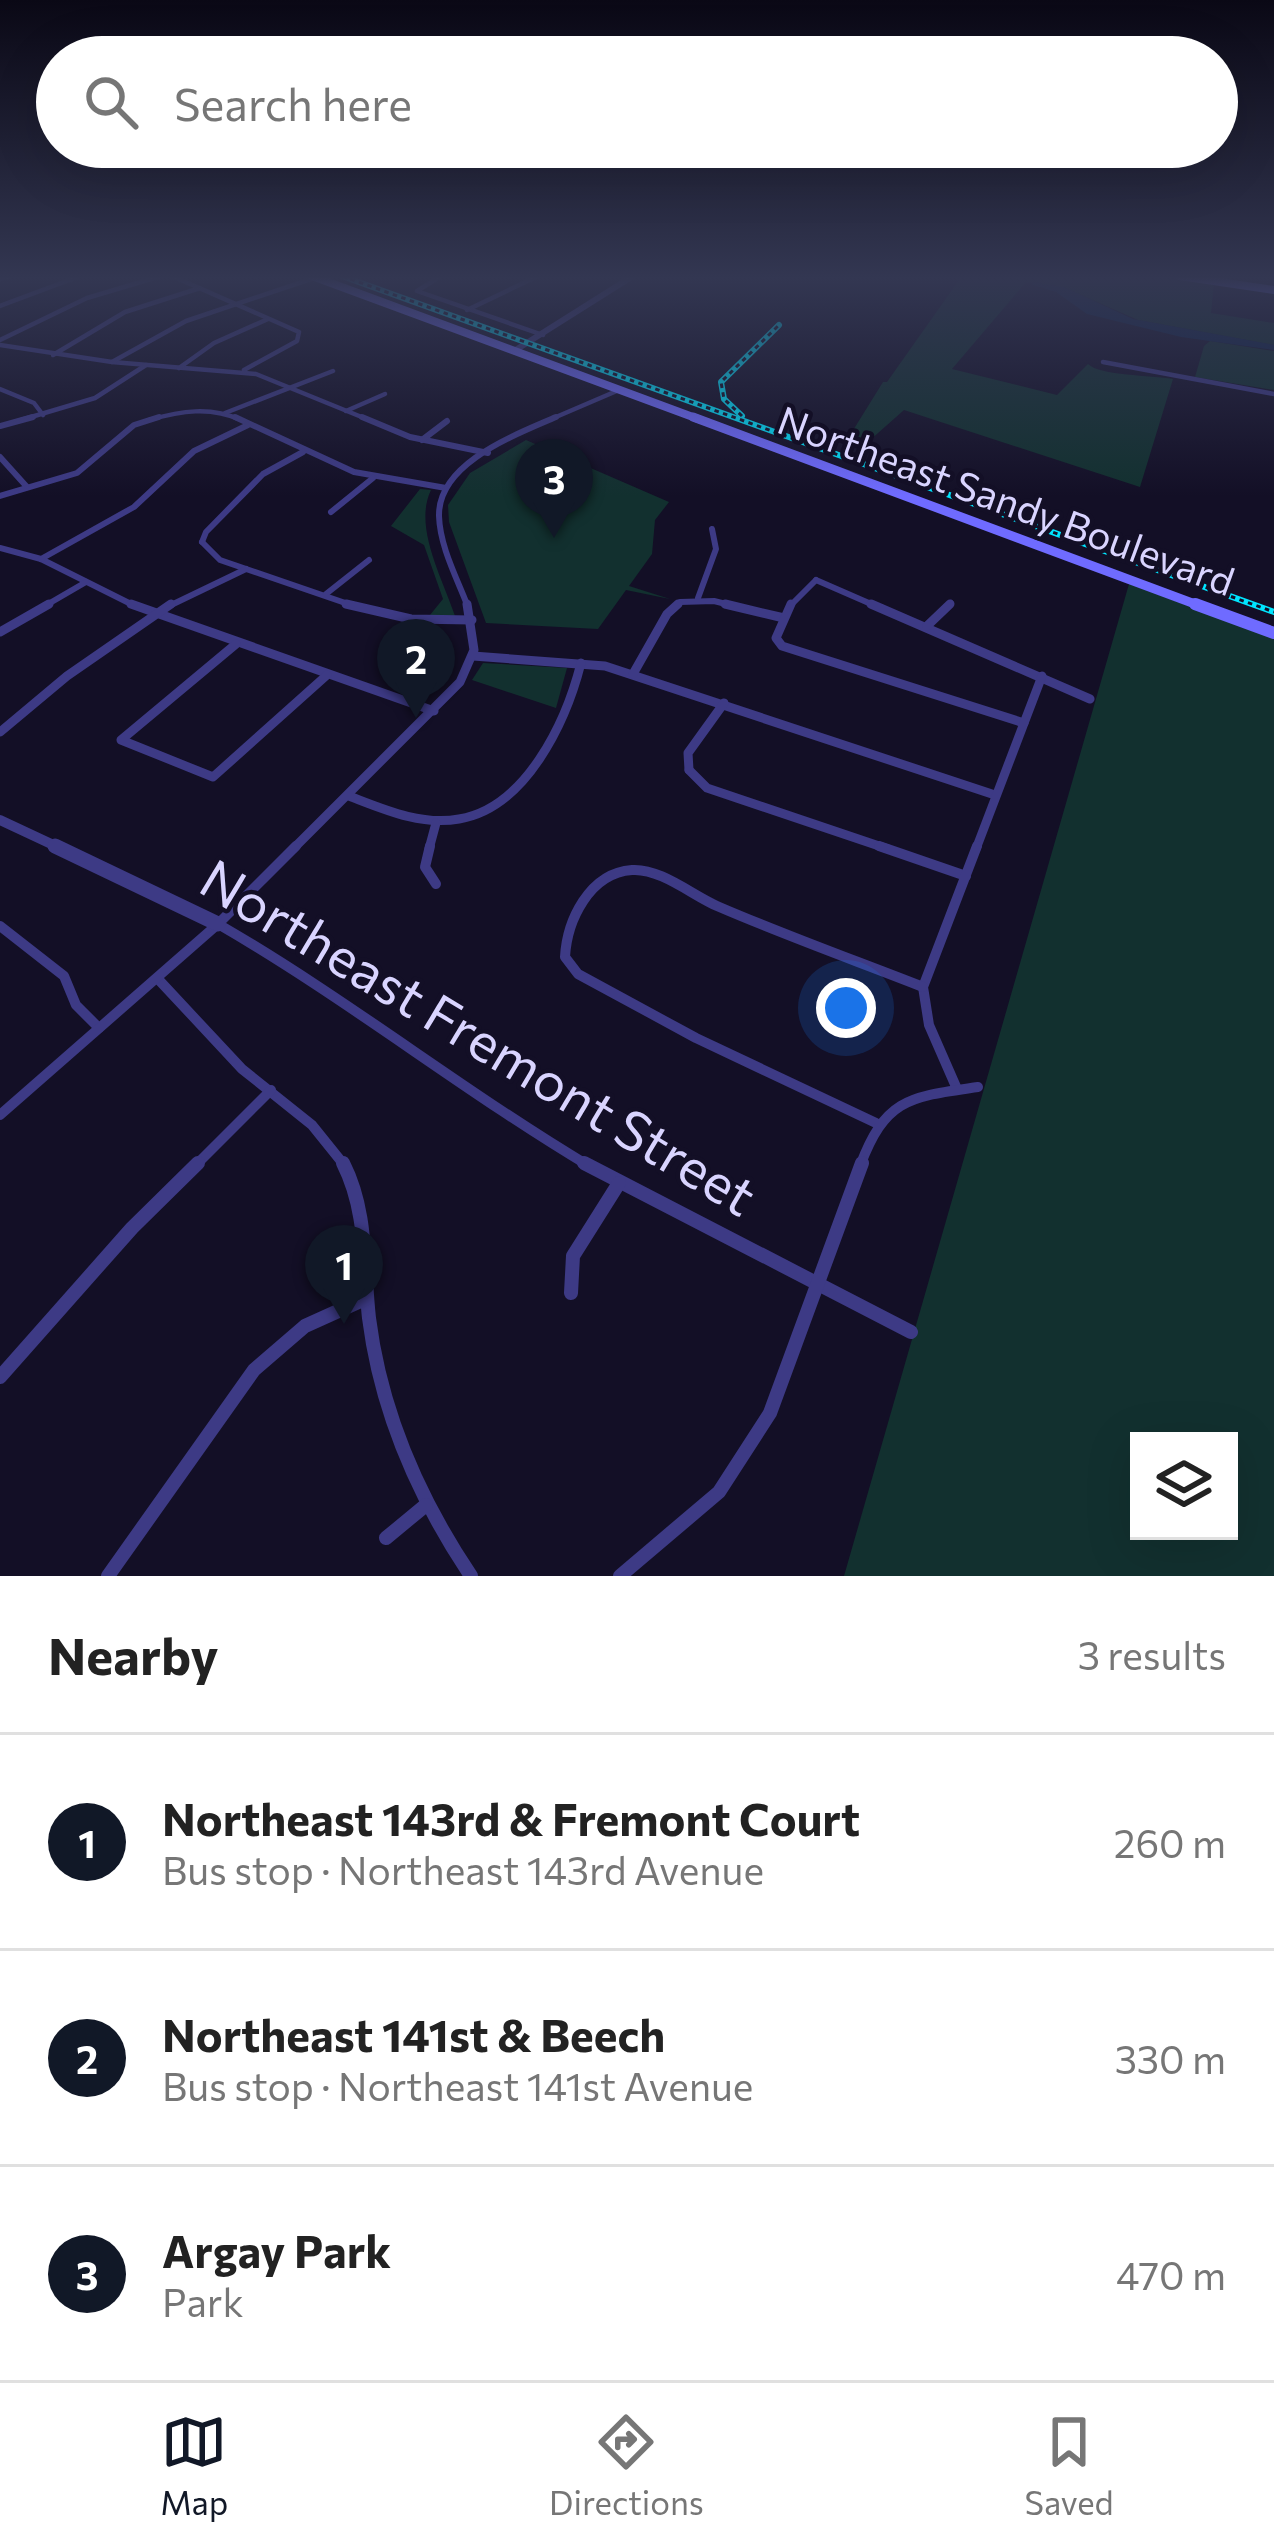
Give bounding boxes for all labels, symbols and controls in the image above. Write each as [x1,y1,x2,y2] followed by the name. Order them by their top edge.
[36,36,1238,168] search box
[78,69,144,135] icon: search
[174,75,412,130] text: Search here
[772,394,1241,604] street label: Northeast Sandy Boulevard
[515,439,593,538] pin: 3
[377,619,455,718] pin: 2
[190,843,769,1228] street label: Northeast Fremont Street
[816,978,876,1038] your location
[305,1225,383,1324] pin: 1
[1130,1432,1238,1540] map controls
[1130,1432,1238,1540] button: layers
[48,1623,218,1686] text: Nearby
[1078,1630,1226,1678] text: 3 results
[162,1790,860,1845] text: Northeast 143rd & Fremont Court
[78,1818,96,1866] text: 1
[1114,1818,1226,1866] text: 260 m
[162,1845,764,1893] text: Bus stop · Northeast 143rd Avenue
[162,2006,665,2061] text: Northeast 141st & Beech
[76,2034,98,2082] text: 2
[1115,2034,1226,2082] text: 330 m
[162,2061,753,2109] text: Bus stop · Northeast 141st Avenue
[162,2222,391,2277] text: Argay Park
[76,2250,98,2298] text: 3
[1116,2250,1226,2298] text: 470 m
[162,2277,244,2325] text: Park
[160,2409,228,2522] tab: Map
[549,2409,704,2522] tab: Directions
[1025,2409,1114,2522] tab: Saved

